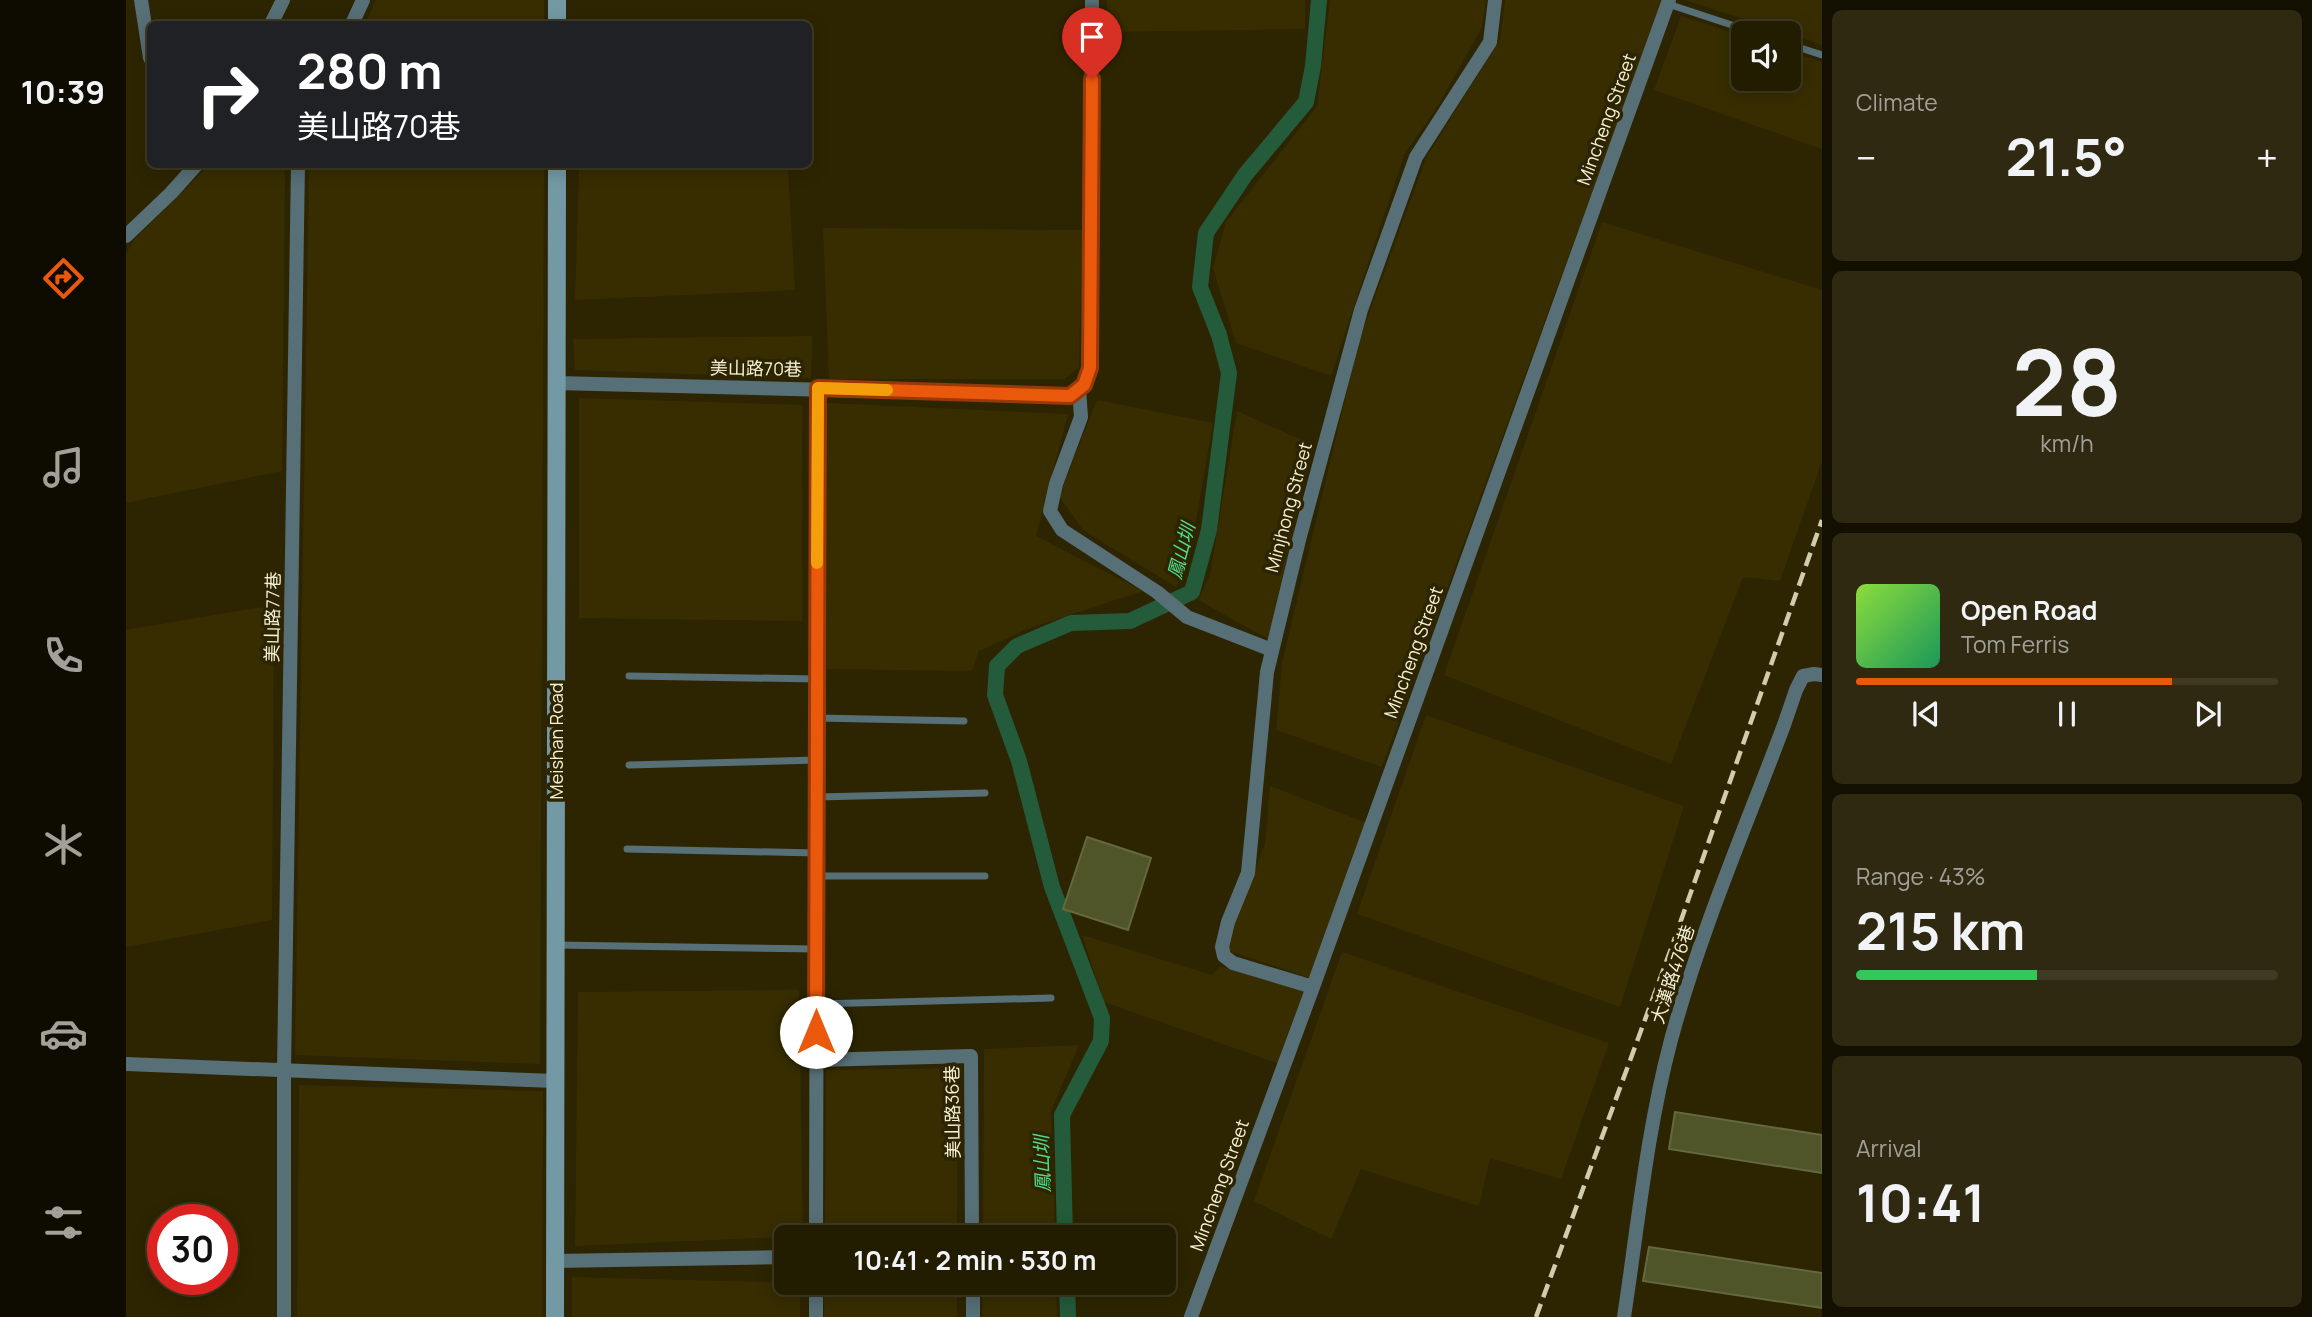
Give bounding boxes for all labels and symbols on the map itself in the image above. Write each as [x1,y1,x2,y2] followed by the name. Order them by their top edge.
[1062,7,1122,79] pin
[1571,50,1641,188] street label: Mincheng Street
[710,355,802,381] street label: 美山路70巷
[1259,439,1317,575] street label: Minjhong Street
[1161,517,1202,582] water label: 鳳山圳
[259,572,285,662] street label: 美山路77巷
[1378,583,1448,721] street label: Mincheng Street
[544,683,568,799] street label: Meishan Road
[1645,921,1699,1027] street label: 大漢路476巷
[779,995,853,1069] position arrow
[939,1065,965,1159] street label: 美山路36巷
[1184,1116,1254,1254] street label: Mincheng Street
[1028,1132,1056,1193] water label: 鳳山圳
[147,1204,238,1295] speed limit sign: 30

